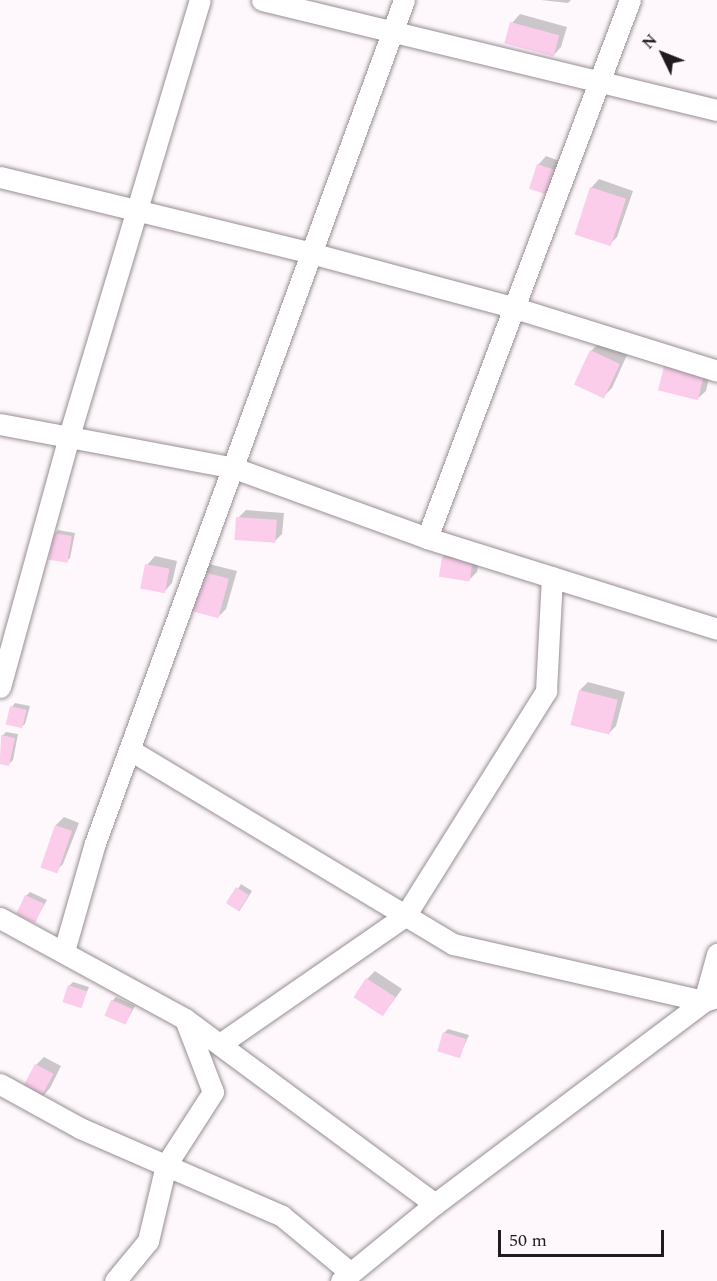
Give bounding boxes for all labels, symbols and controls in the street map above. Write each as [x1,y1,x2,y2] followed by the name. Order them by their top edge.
[633,24,693,84] north arrow
[637,29,663,55] text: N
[501,1218,668,1256] scale bar
[509,1227,547,1254] text: 50 m

